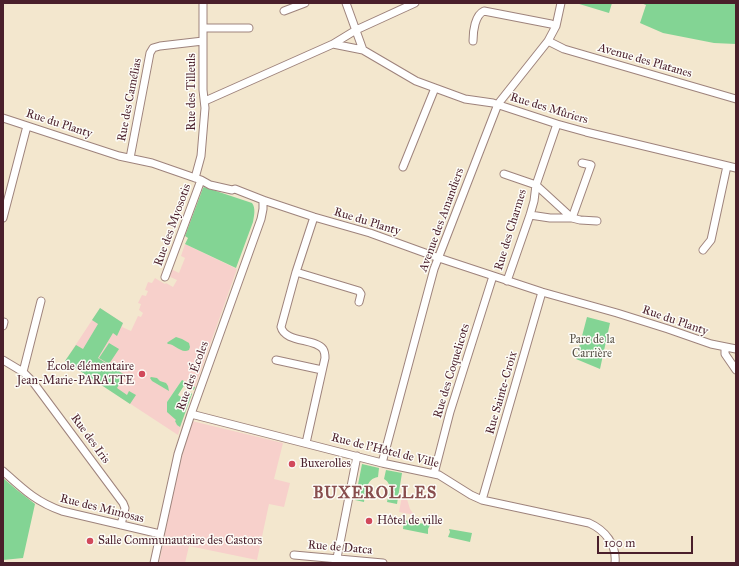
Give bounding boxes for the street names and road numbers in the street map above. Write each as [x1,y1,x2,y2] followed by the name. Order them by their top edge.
[596,41,694,81] street label: Avenue des Platanes
[185,53,199,131] street label: Rue des Tilleuls
[115,57,145,143] street label: Rue des Camélias
[508,90,590,128] street label: Rue des Mûriers
[24,107,94,141] street label: Rue du Planty
[417,166,467,274] street label: Avenue des Amandiers
[151,182,195,268] street label: Rue des Myosotis
[492,188,530,272] street label: Rue des Charmes
[332,205,402,239] street label: Rue du Planty
[640,303,710,339] street label: Rue du Planty
[431,322,473,420] street label: Rue des Coquelicots
[174,339,212,413] street label: Rue des Écoles
[483,350,521,436] street label: Rue Sainte-Croix
[67,411,113,467] street label: Rue des Iris
[330,431,440,471] street label: Rue de l'Hôtel de Ville
[59,492,145,526] street label: Rue des Mimosas
[307,538,373,558] street label: Rue de Datca

